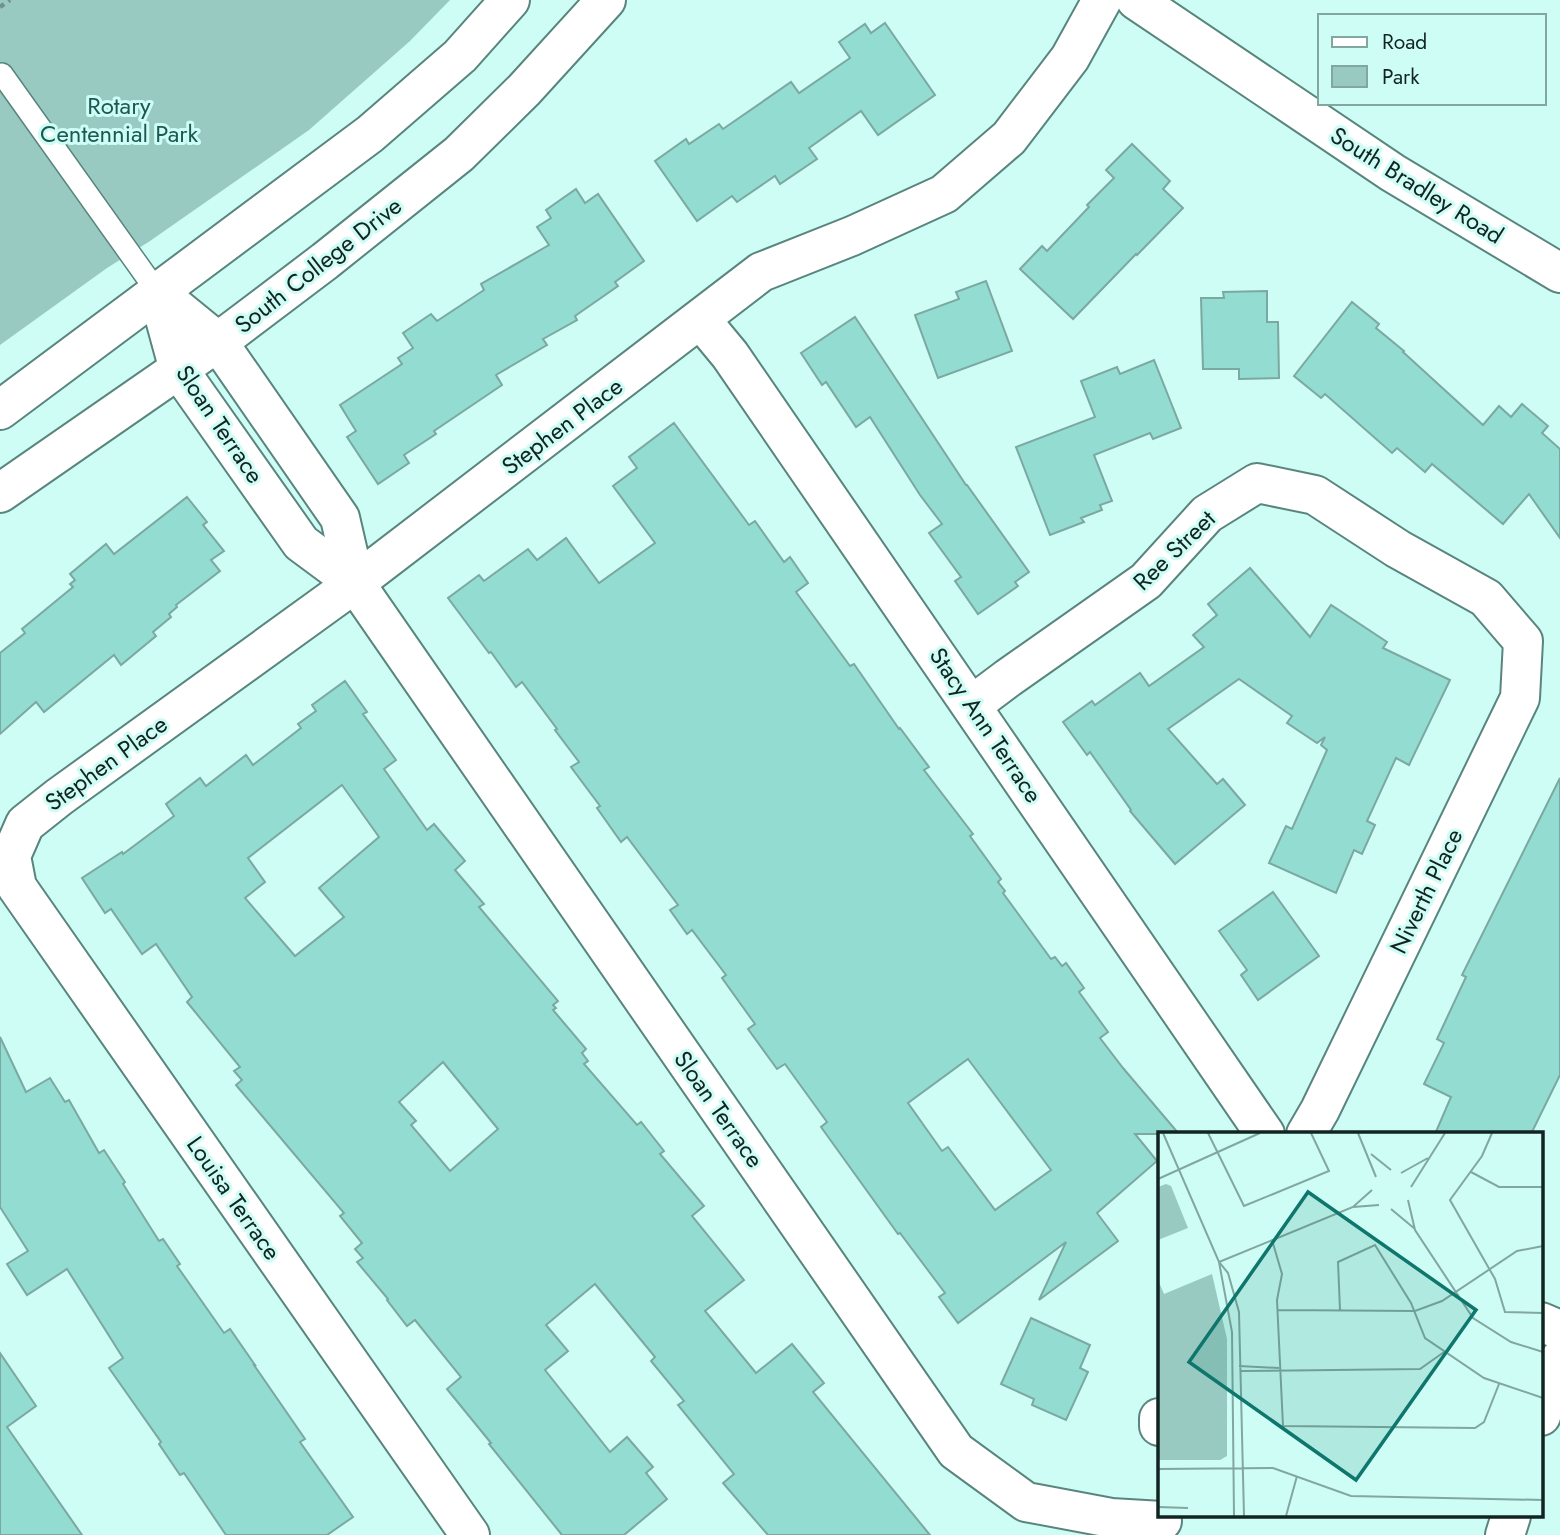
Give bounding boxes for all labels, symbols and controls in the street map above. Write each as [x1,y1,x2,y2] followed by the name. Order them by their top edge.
[1318,14,1546,105] legend
[1382,27,1427,57] text: Road
[1382,62,1420,92] text: Park
[40,88,198,151] park label: Rotary Centennial Park
[1324,118,1510,252] street label: South Bradley Road
[227,188,409,342] street label: South College Drive
[167,358,273,490] street label: Sloan Terrace
[494,369,630,483] street label: Stephen Place
[1125,502,1223,598] street label: Ree Street
[921,640,1051,810] street label: Stacy Ann Terrace
[38,707,174,819] street label: Stephen Place
[1381,823,1471,959] street label: Niverth Place
[666,1043,772,1175] street label: Sloan Terrace
[178,1129,290,1267] street label: Louisa Terrace
[1158,1132,1542,1518] inset map

